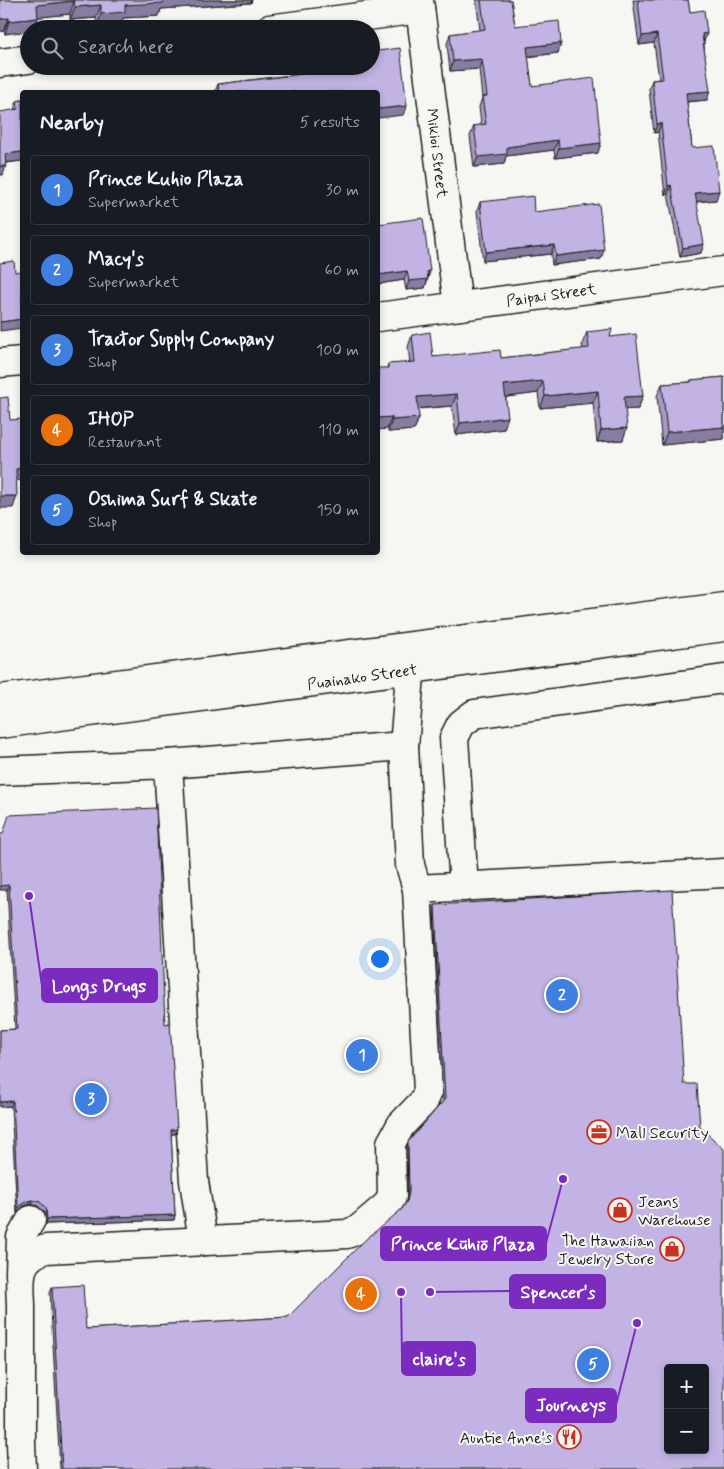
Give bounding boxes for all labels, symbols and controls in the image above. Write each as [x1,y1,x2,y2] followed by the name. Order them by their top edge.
[20,20,380,75] search box
[38,34,66,62] icon: search
[78,35,174,60] text: Search here
[421,107,453,200] street label: Mikioi Street
[40,109,104,137] text: Nearby
[300,112,360,133] text: 5 results
[88,167,244,192] text: Prince Kuhio Plaza
[53,180,61,201] text: 1
[326,180,359,201] text: 30 m
[88,192,179,213] text: Supermarket
[88,247,144,272] text: Macy's
[53,260,61,281] text: 2
[325,260,359,281] text: 60 m
[88,272,179,293] text: Supermarket
[505,279,598,312] street label: Paipai Street
[88,327,274,352] text: Tractor Supply Company
[53,340,61,361] text: 3
[316,340,359,361] text: 100 m
[88,352,117,373] text: Shop
[88,407,134,432] text: IHOP
[52,420,62,441] text: 4
[318,420,359,441] text: 110 m
[88,432,162,453] text: Restaurant
[88,487,257,512] text: Oshima Surf & Skate
[52,500,62,521] text: 5
[317,500,359,521] text: 150 m
[88,512,117,533] text: Shop
[306,659,419,696] street label: Puainako Street
[367,946,393,972] your location
[42,969,157,1002] callout: Longs Drugs
[52,975,146,1001] text: Longs Drugs
[546,976,578,1014] pin: 2
[346,1036,378,1074] pin: 1
[75,1080,107,1118] pin: 3
[586,1119,612,1145] office icon: Mall Security
[616,1123,709,1144] place label: Mall Security
[638,1192,710,1231] place label: Jeans Warehouse
[607,1197,633,1223] shop icon: Jeans Warehouse
[381,1227,546,1260] callout: Prince Kūhiō Plaza
[558,1231,654,1270] place label: The Hawaiian Jewelry Store
[391,1233,535,1257] text: Prince Kūhiō Plaza
[659,1236,685,1262] shop icon: The Hawaiian Jewelry Store
[345,1275,377,1313] pin: 4
[510,1275,605,1308] callout: Spencer's
[520,1281,596,1305] text: Spencer's
[402,1342,475,1375] callout: claire's
[577,1345,609,1383] pin: 5
[412,1348,466,1372] text: claire's
[664,1364,709,1454] map controls
[664,1364,709,1409] button: +
[526,1389,616,1422] callout: Journeys
[536,1394,606,1418] text: Journeys
[664,1409,709,1454] button: −
[556,1424,582,1450] restaurant icon: Auntie Anne's
[460,1428,552,1449] place label: Auntie Anne's

